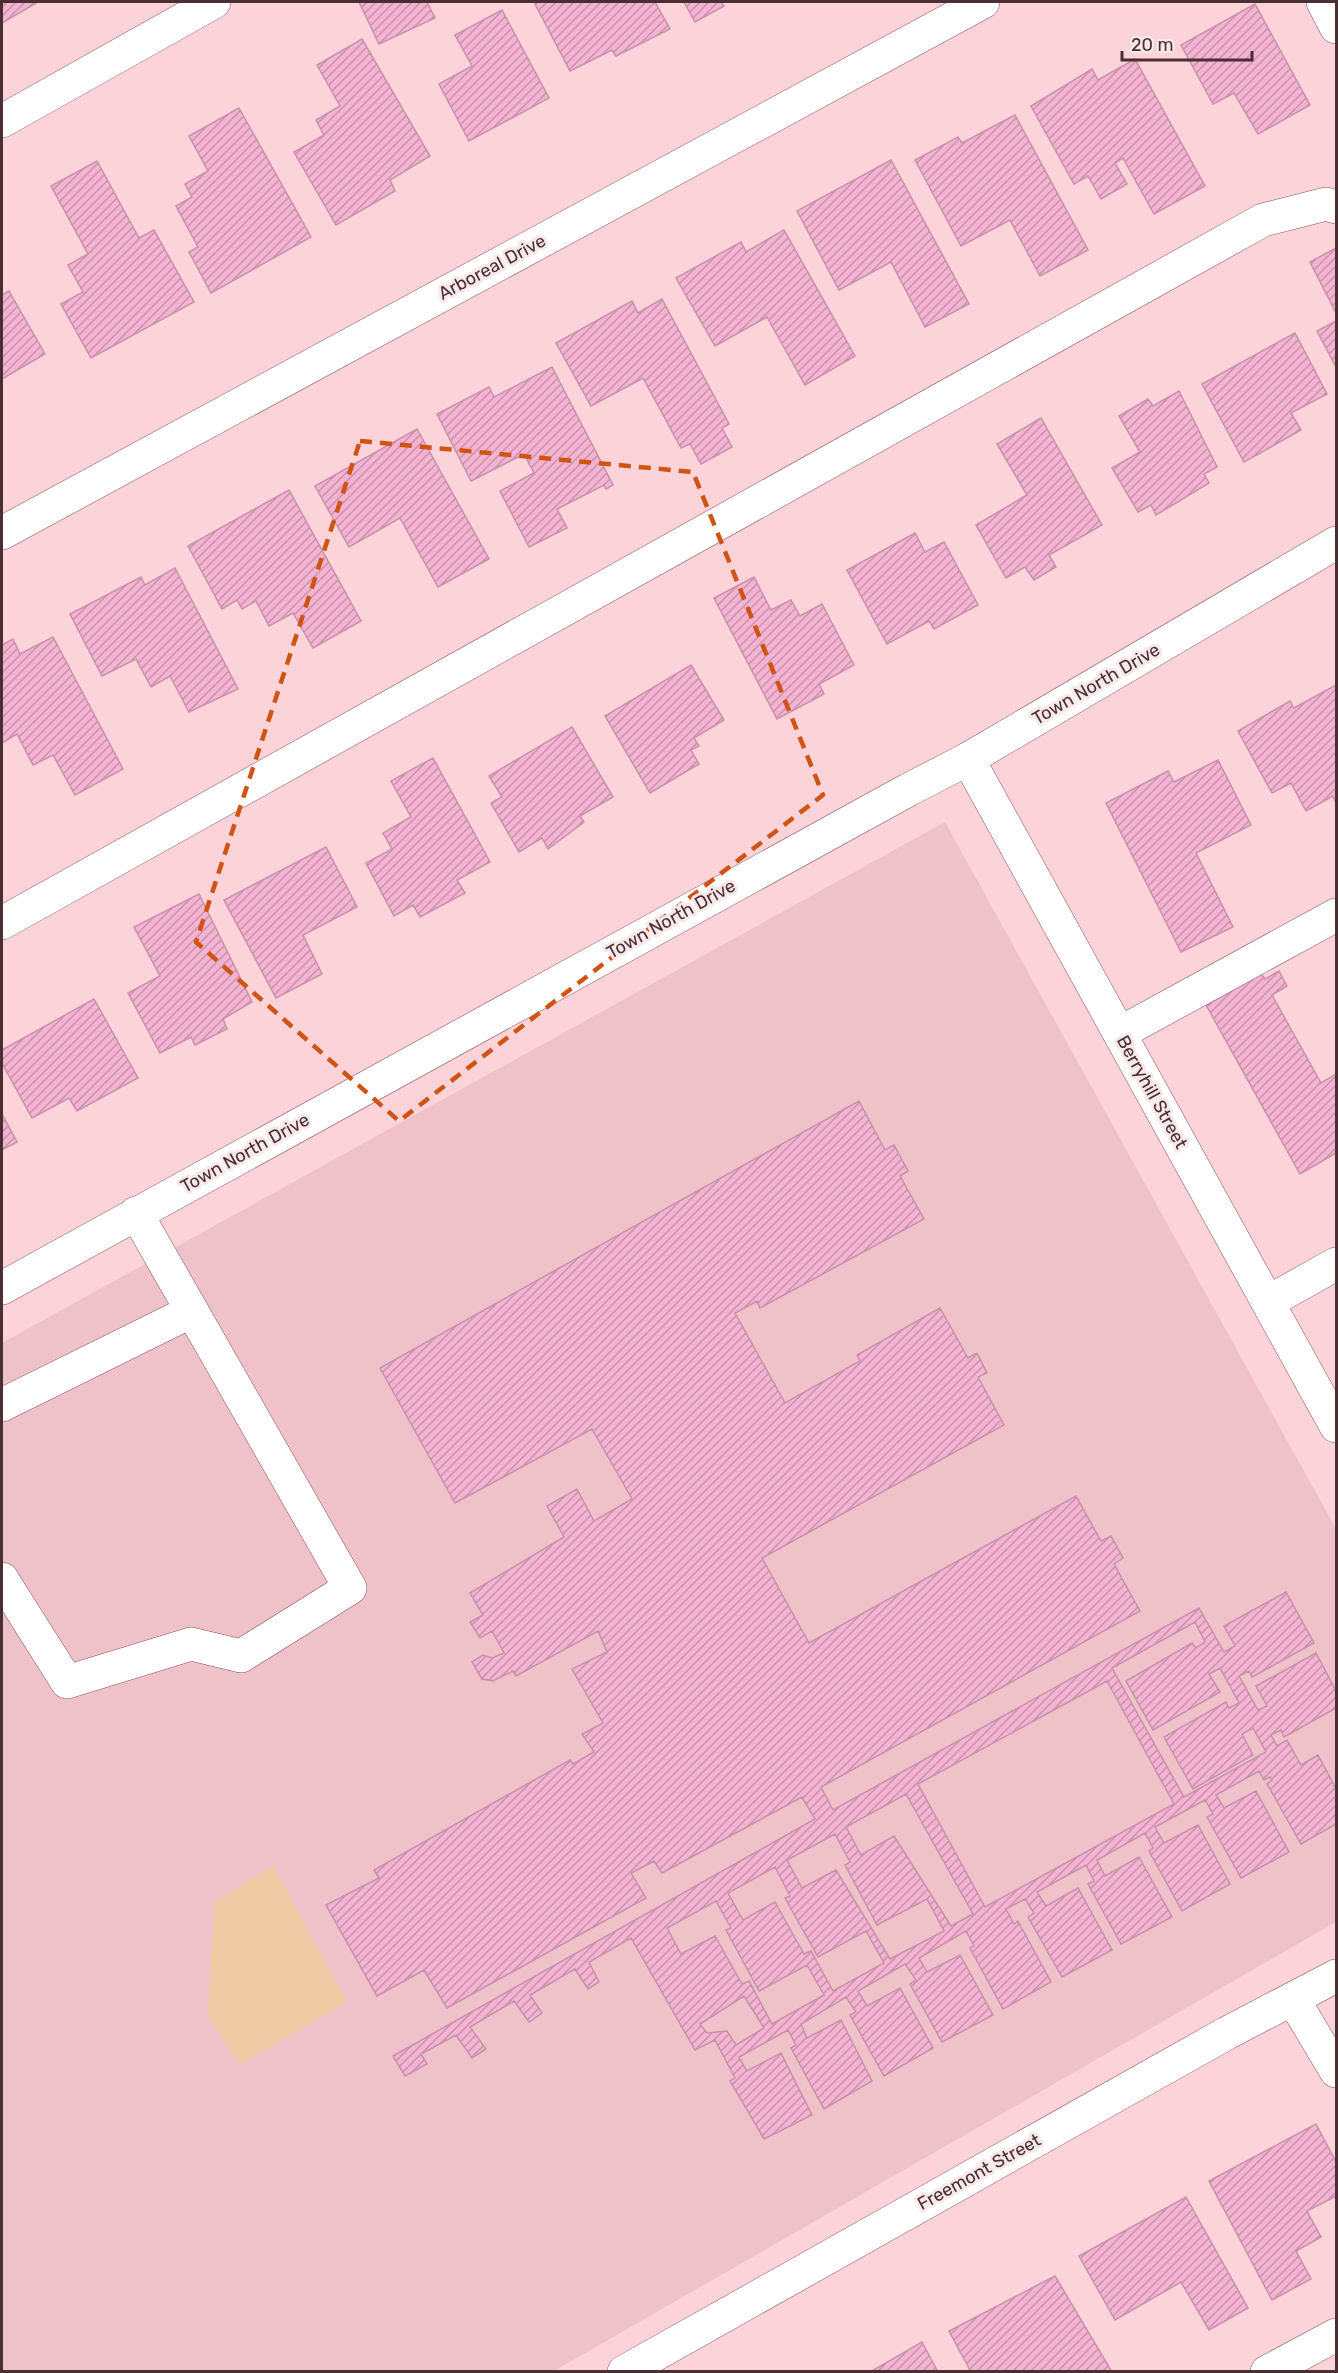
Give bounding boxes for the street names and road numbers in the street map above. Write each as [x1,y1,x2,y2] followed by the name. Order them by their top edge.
[434,229,550,305] street label: Arboreal Drive
[1028,638,1164,730] street label: Town North Drive
[603,874,739,964] street label: Town North Drive
[1112,1031,1192,1153] street label: Berryhill Street
[177,1108,313,1198] street label: Town North Drive
[913,2129,1045,2215] street label: Freemont Street

